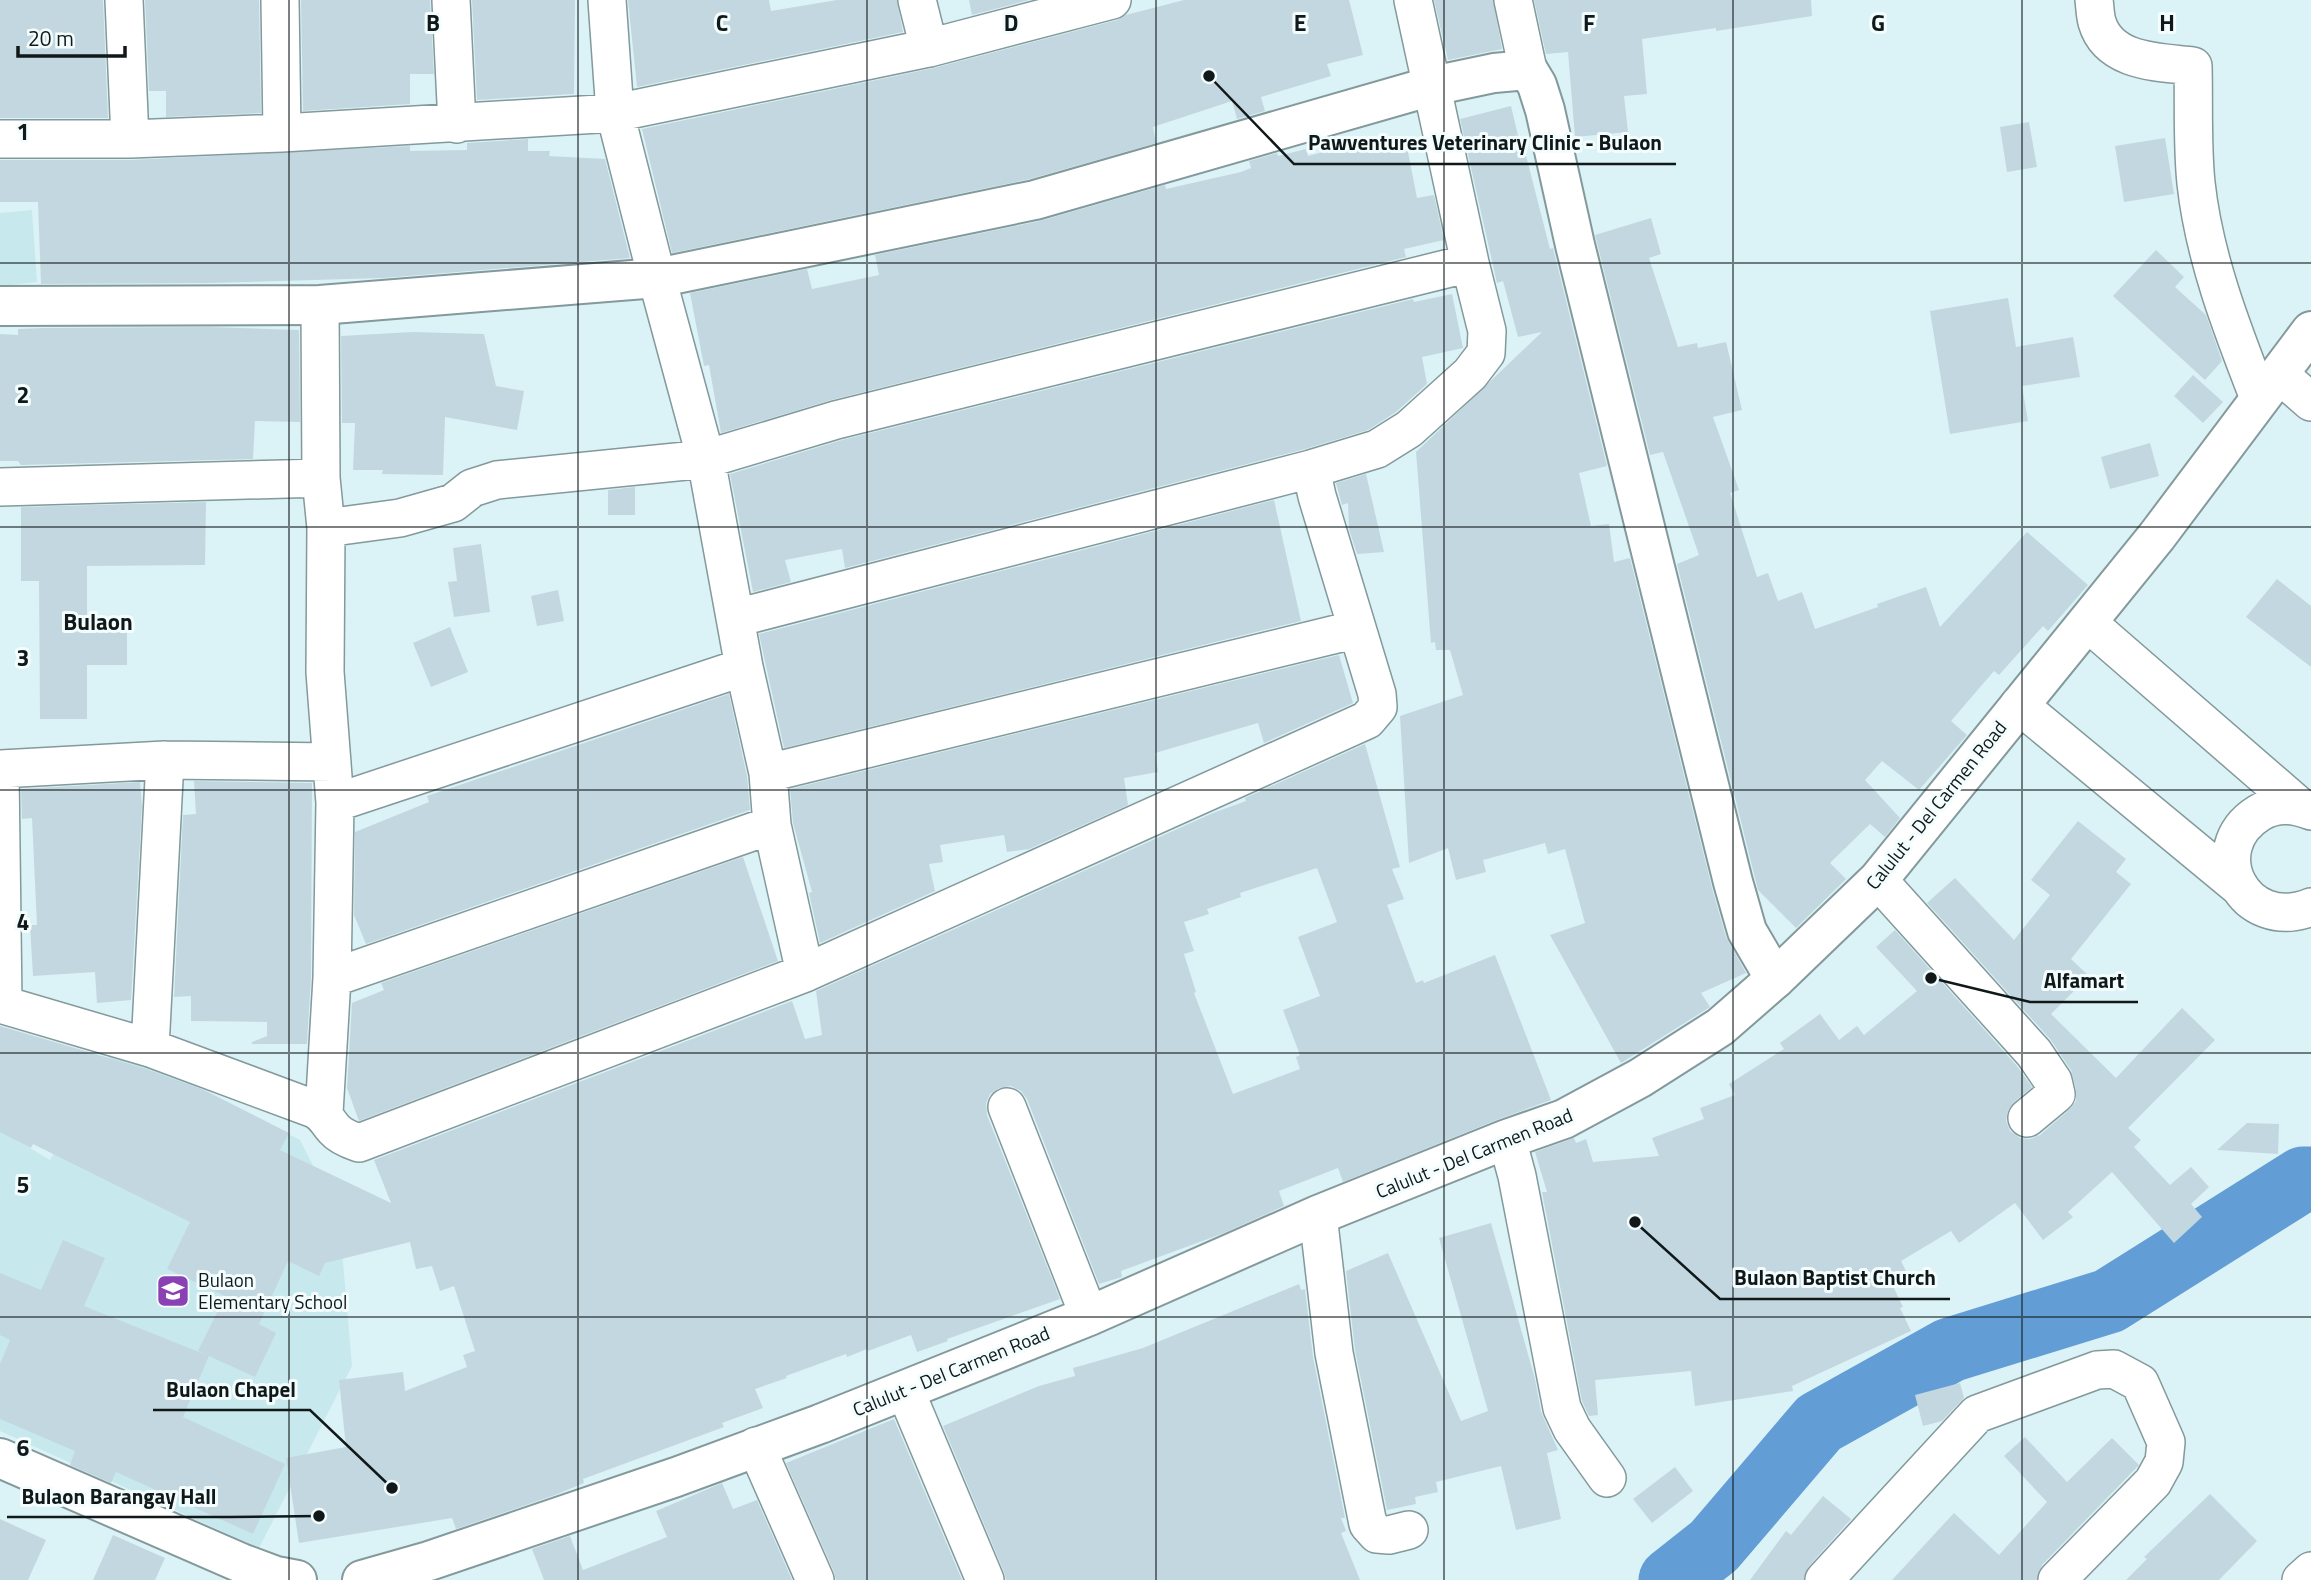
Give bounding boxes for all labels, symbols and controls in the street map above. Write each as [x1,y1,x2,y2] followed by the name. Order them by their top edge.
[426,5,440,40] text: B
[716,5,728,40] text: C
[1004,5,1018,40] text: D
[1294,5,1306,40] text: E
[1583,5,1595,40] text: F
[1871,5,1885,40] text: G
[2159,5,2175,40] text: H
[18,14,124,58] scale bar
[28,22,74,54] text: 20 m
[17,114,29,149] text: 1
[1294,122,1676,164] callout: Pawventures Veterinary Clinic - Bulaon
[1308,126,1662,158] text: Pawventures Veterinary Clinic - Bulaon
[17,377,29,412] text: 2
[63,604,133,639] district label: Bulaon
[17,640,29,675] text: 3
[1858,714,2013,895] street label: Calulut - Del Carmen Road
[17,904,29,939] text: 4
[2030,960,2138,1002] callout: Alfamart
[2044,964,2125,996] text: Alfamart
[1371,1100,1577,1205] street label: Calulut - Del Carmen Road
[17,1167,29,1202] text: 5
[1720,1257,1950,1299] callout: Bulaon Baptist Church
[1734,1261,1936,1293] text: Bulaon Baptist Church
[198,1265,347,1316] place label: Bulaon Elementary School
[154,1272,192,1310] school or university icon: Bulaon Elementary School
[848,1318,1054,1423] street label: Calulut - Del Carmen Road
[153,1368,310,1410] callout: Bulaon Chapel
[166,1373,296,1405] text: Bulaon Chapel
[17,1430,30,1465] text: 6
[7,1475,230,1517] callout: Bulaon Barangay Hall
[21,1480,217,1512] text: Bulaon Barangay Hall

